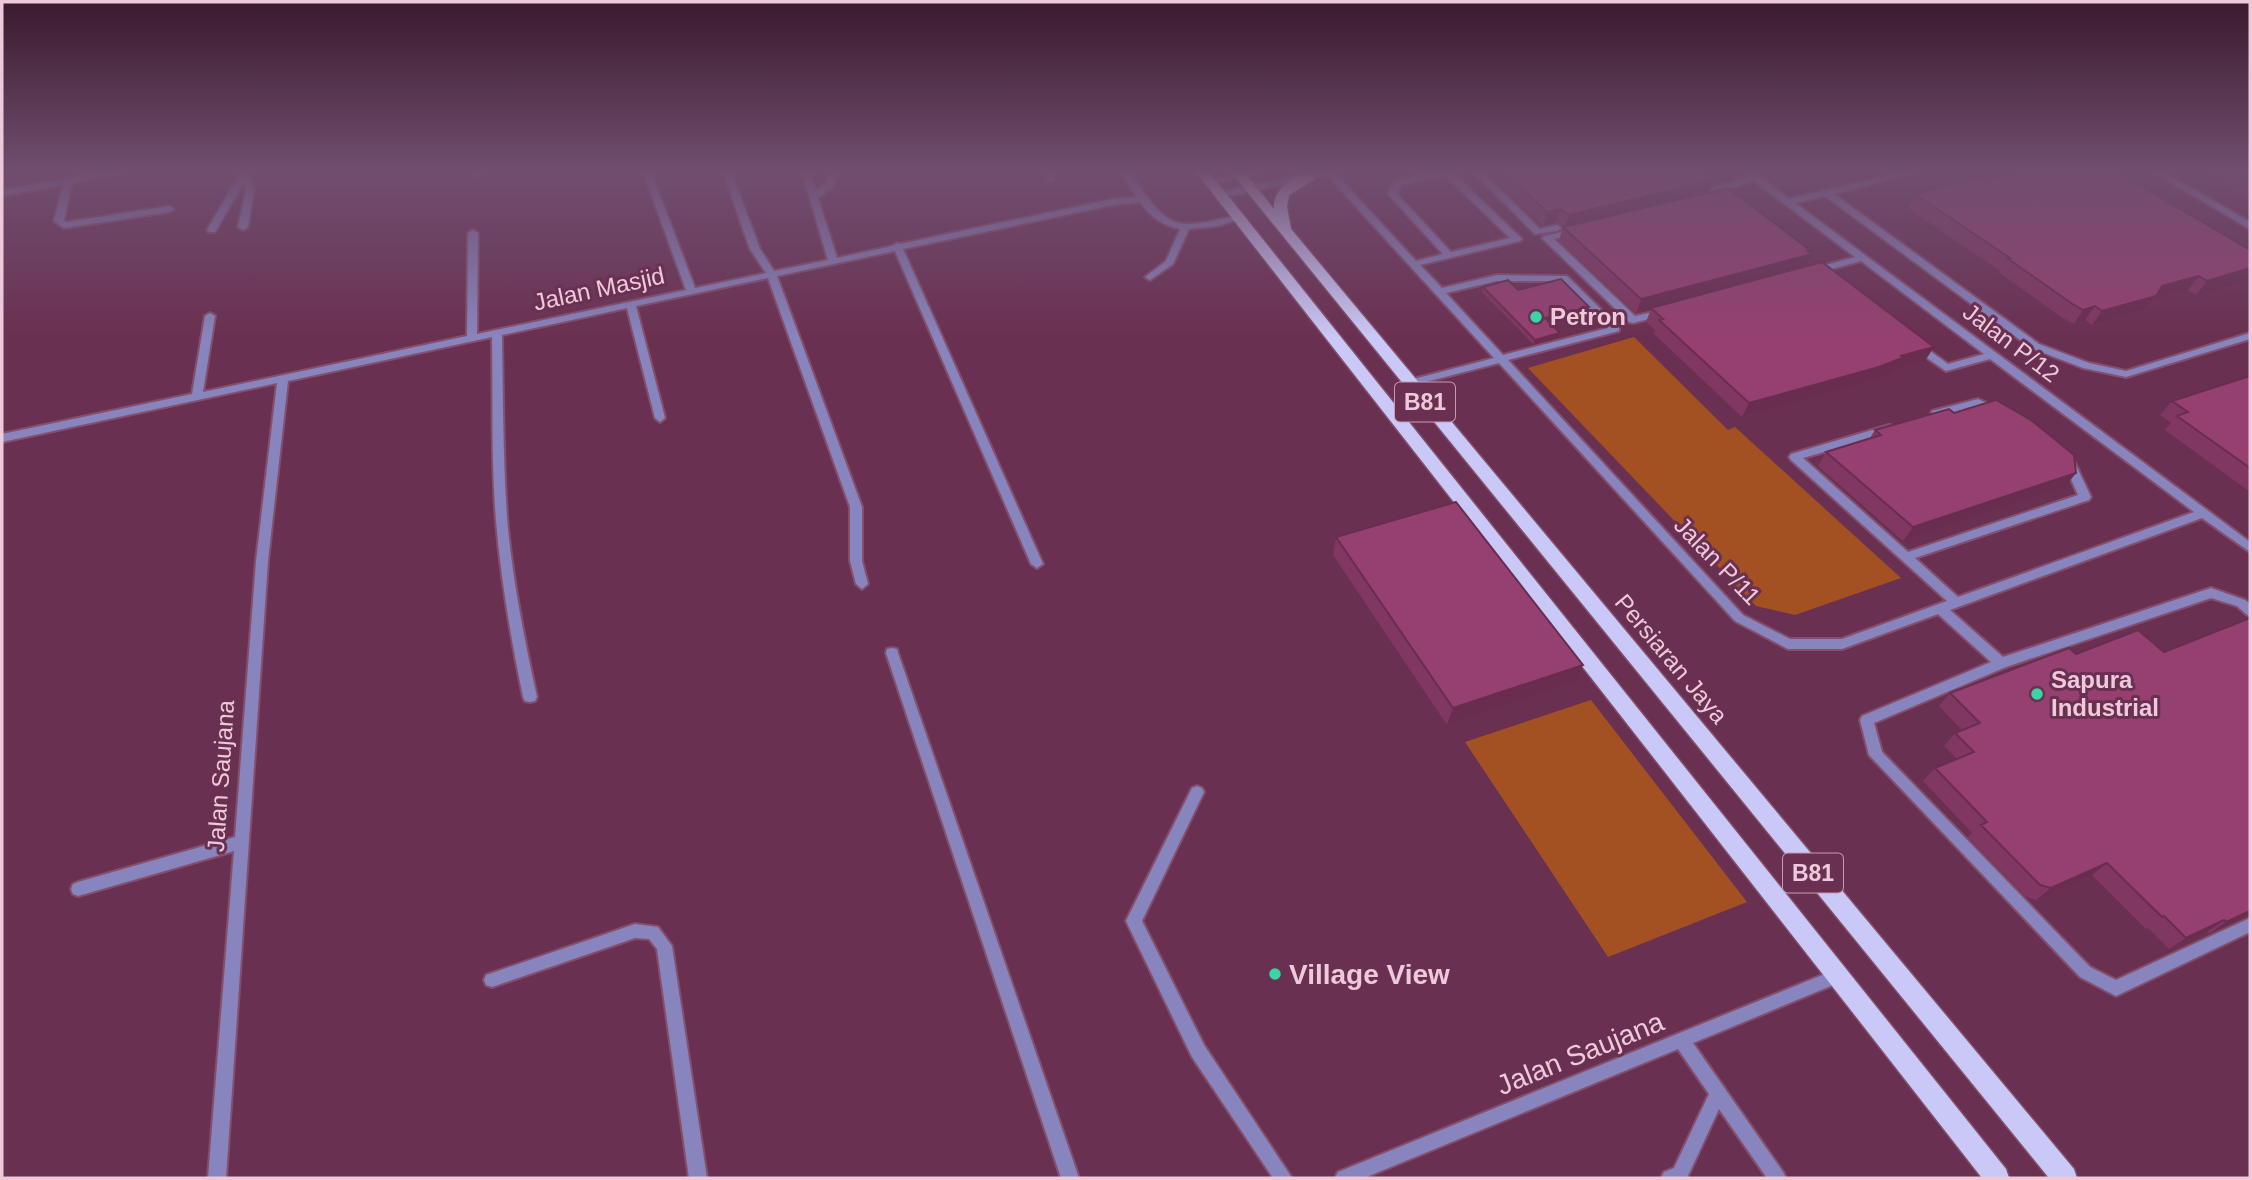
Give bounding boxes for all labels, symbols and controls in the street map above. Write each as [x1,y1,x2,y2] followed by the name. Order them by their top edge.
[531,261,667,316] street label: Jalan Masjid
[1958,298,2065,388] street label: Jalan P/12
[1550,303,1626,330] place label: Petron
[1528,309,1544,325] marker: Petron
[1395,382,1455,422] road number: B81
[1669,511,1766,610] street label: Jalan P/11
[1610,589,1734,729] street label: Persiaran Jaya
[2051,666,2159,721] place label: Sapura Industrial
[2029,686,2045,702] marker: Sapura Industrial
[202,698,239,853] street label: Jalan Saujana
[1783,853,1843,892] road number: B81
[1289,959,1450,990] place label: Village View
[1267,966,1283,982] marker: Village View
[1492,1006,1669,1101] street label: Jalan Saujana

